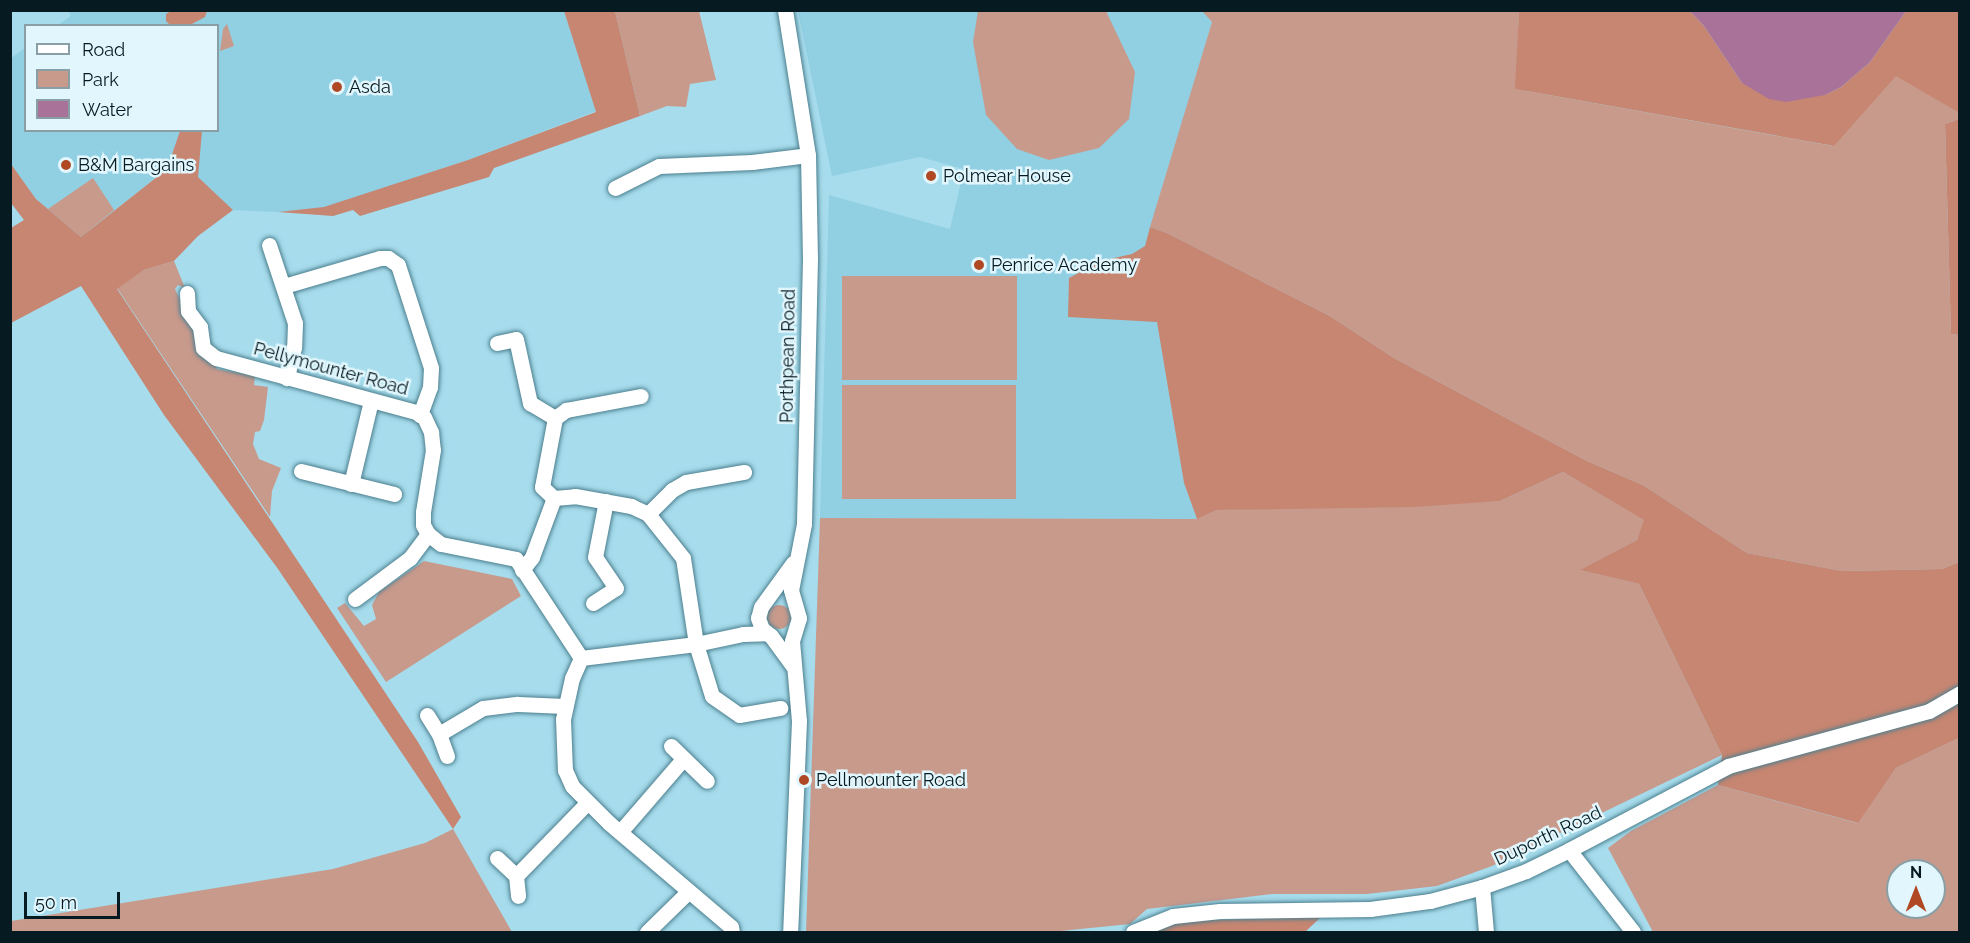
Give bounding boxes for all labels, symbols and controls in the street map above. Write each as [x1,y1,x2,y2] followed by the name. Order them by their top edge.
[24,24,219,132] legend
[82,39,125,60] text: Road
[82,69,119,90] text: Park
[349,76,391,98] place label: Asda
[330,80,344,94] marker: Asda
[82,99,132,120] text: Water
[78,154,194,176] place label: B&M Bargains
[59,158,73,172] marker: B&M Bargains
[943,165,1071,187] place label: Polmear House
[924,169,938,183] marker: Polmear House
[991,254,1138,276] place label: Penrice Academy
[972,258,986,272] marker: Penrice Academy
[776,289,800,423] street label: Porthpean Road
[251,338,411,400] street label: Pellymounter Road
[816,769,966,791] place label: Pellmounter Road
[797,773,811,787] marker: Pellmounter Road
[1491,802,1605,870] street label: Duporth Road
[1886,859,1946,919] north arrow
[1910,863,1922,882] text: N
[27,880,123,918] scale bar
[35,892,77,913] text: 50 m

